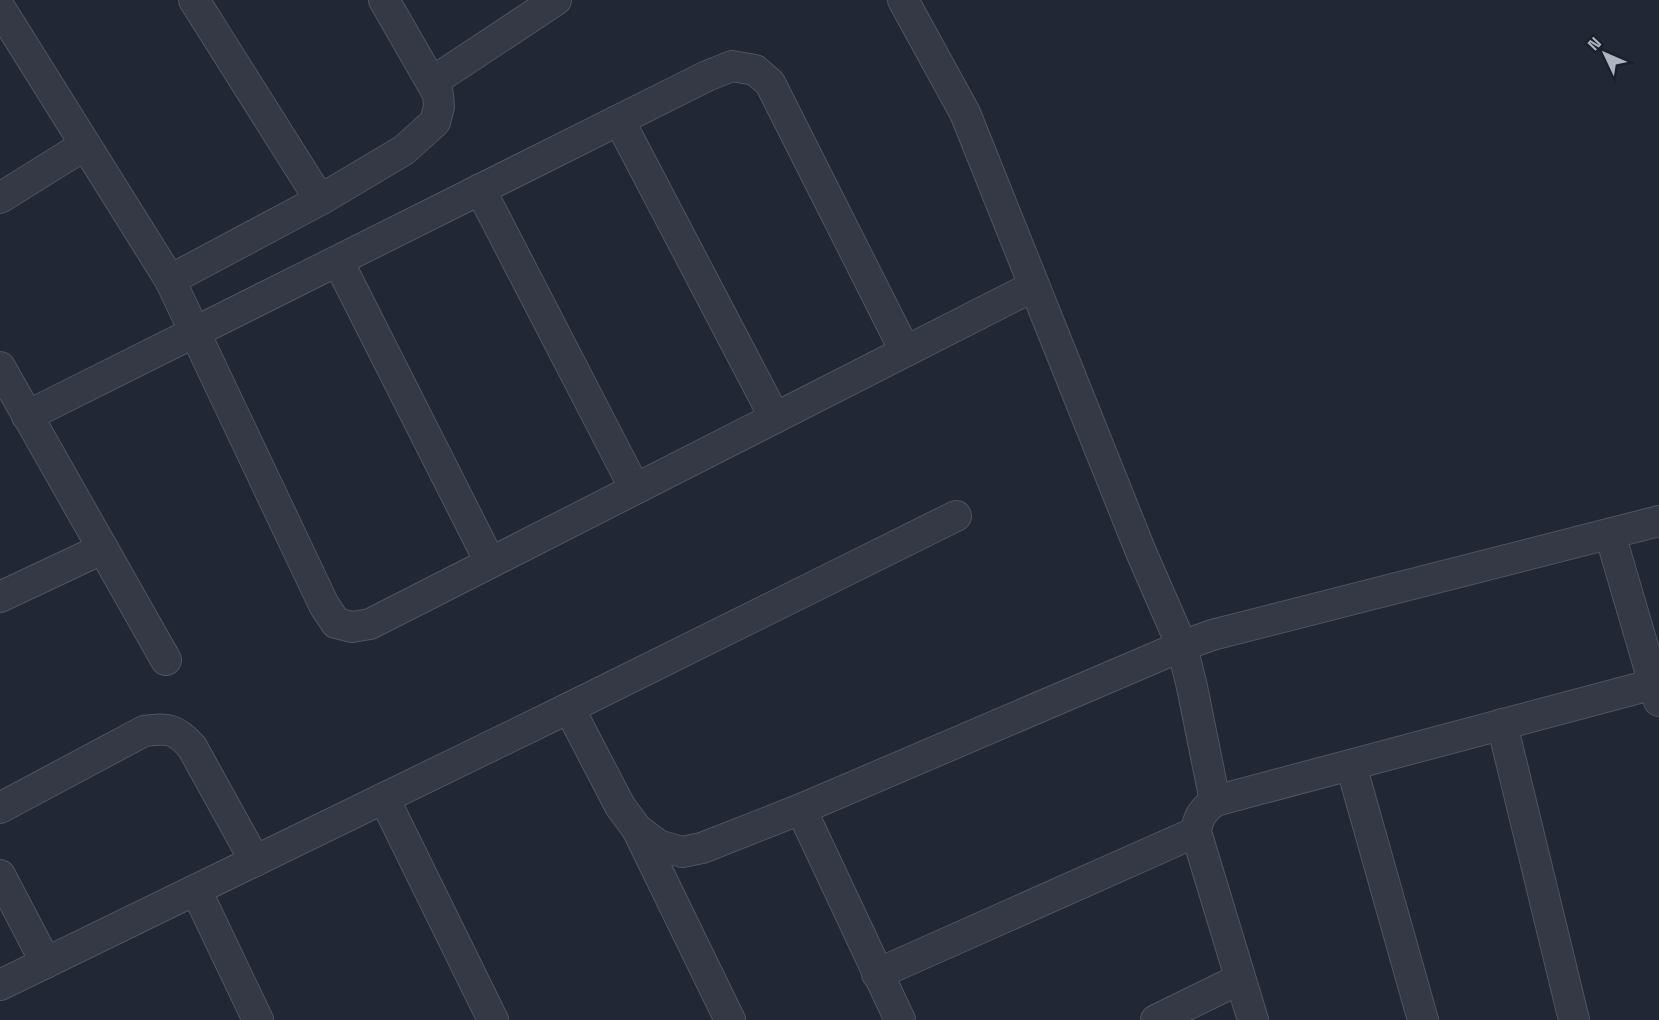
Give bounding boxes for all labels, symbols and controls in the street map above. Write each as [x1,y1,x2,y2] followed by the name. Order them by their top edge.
[1575,24,1635,84] north arrow
[1583,33,1606,55] text: N

